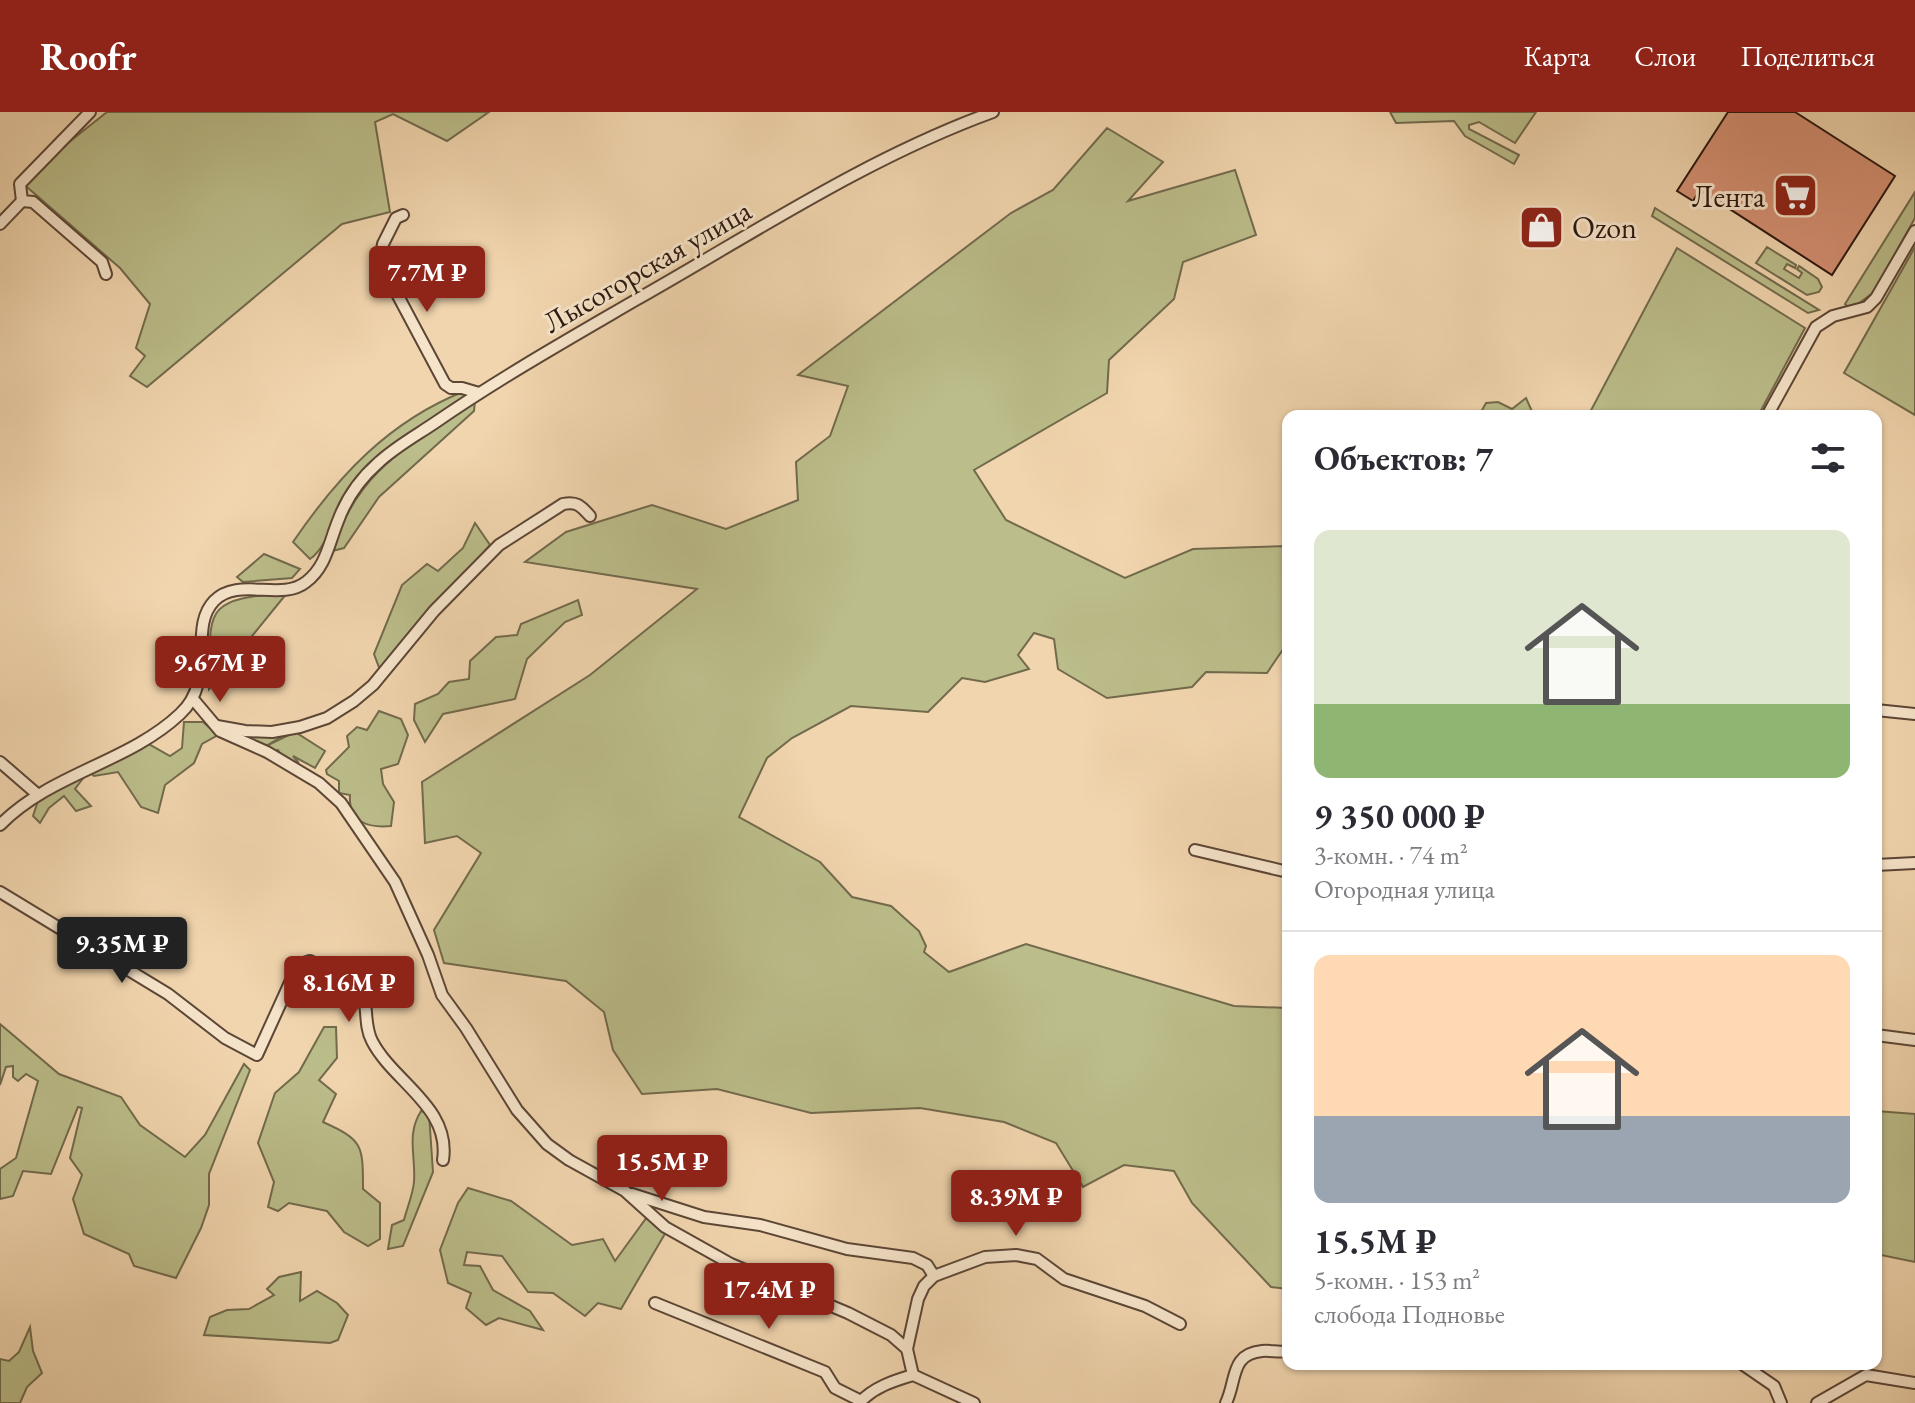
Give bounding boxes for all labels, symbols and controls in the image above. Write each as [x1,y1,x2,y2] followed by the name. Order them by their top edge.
[40,32,137,81] text: Roofr
[1523,38,1590,74] text: Карта
[1634,38,1696,74] text: Слои
[1740,38,1875,74] text: Поделиться
[1772,172,1820,220] supermarket icon: Лента
[1692,177,1765,216] place label: Лента
[536,191,758,341] street label: Лысогорская улица
[1517,203,1565,251] shop icon: Ozon
[1572,208,1637,247] place label: Ozon
[362,246,492,314] pin: 7.7M ₽
[387,255,467,289] text: 7.7M ₽
[1314,436,1493,480] text: Объектов: 7
[1806,436,1850,480] icon: filters
[1510,582,1654,726] icon: home
[146,636,294,704] pin: 9.67M ₽
[173,645,267,679] text: 9.67M ₽
[1314,794,1485,838] text: 9 350 000 ₽
[1314,838,1468,872] text: 3-комн. · 74 m²
[1314,872,1495,906] text: Огородная улица
[48,917,196,985] pin: 9.35M ₽
[75,926,169,960] text: 9.35M ₽
[275,956,423,1024] pin: 8.16M ₽
[302,965,396,999] text: 8.16M ₽
[1510,1007,1654,1151] icon: home
[588,1135,736,1203] pin: 15.5M ₽
[615,1144,709,1178] text: 15.5M ₽
[942,1170,1090,1238] pin: 8.39M ₽
[969,1179,1063,1213] text: 8.39M ₽
[1314,1219,1437,1263] text: 15.5M ₽
[695,1263,843,1331] pin: 17.4M ₽
[1314,1263,1480,1297] text: 5-комн. · 153 m²
[722,1272,816,1306] text: 17.4M ₽
[1314,1297,1505,1331] text: слобода Подновье

